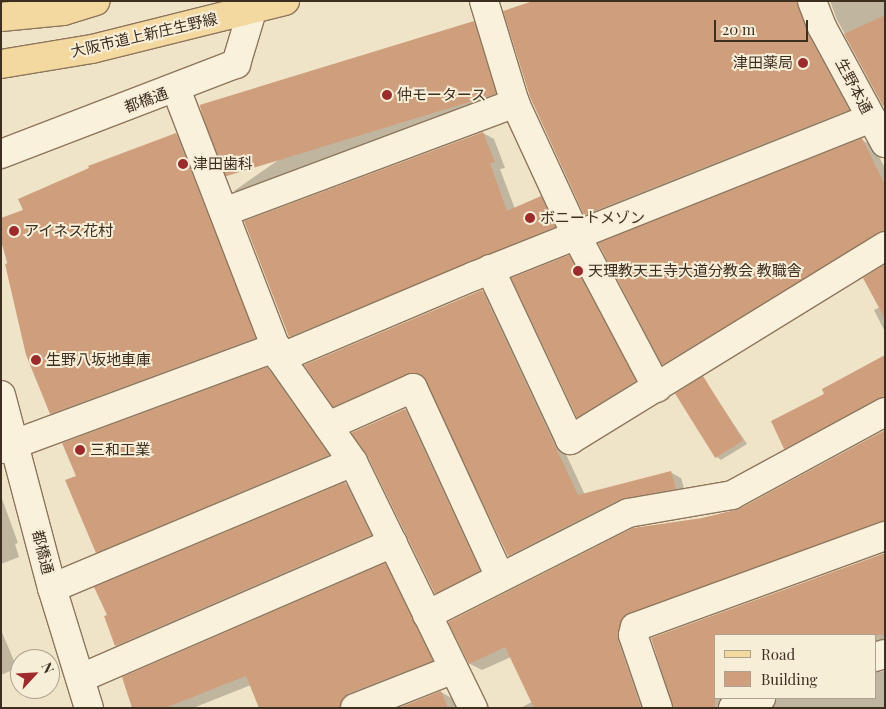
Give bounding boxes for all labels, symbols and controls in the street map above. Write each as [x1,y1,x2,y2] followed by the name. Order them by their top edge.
[69,9,219,61] street label: 大阪市道上新庄生野線
[716,10,810,42] scale bar
[722,19,755,39] text: 20 m
[733,54,793,72] place label: 津田薬局
[832,55,876,117] street label: 生野本通
[797,57,809,69] marker: 津田薬局
[122,84,170,116] street label: 都橋通
[397,86,487,104] place label: 仲モータース
[381,89,393,101] marker: 仲モータース
[193,155,253,173] place label: 津田歯科
[177,158,189,170] marker: 津田歯科
[540,209,645,227] place label: ボニートメゾン
[524,212,536,224] marker: ボニートメゾン
[24,222,114,240] place label: アイネス花村
[8,225,20,237] marker: アイネス花村
[588,262,802,280] place label: 天理教天王寺大道分教会 教職舎
[572,265,584,277] marker: 天理教天王寺大道分教会 教職舎
[46,351,151,369] place label: 生野八坂地車庫
[30,354,42,366] marker: 生野八坂地車庫
[90,441,150,459] place label: 三和工業
[74,444,86,456] marker: 三和工業
[29,528,57,576] street label: 都橋通
[714,634,876,699] legend
[761,644,795,664] text: Road
[10,649,60,699] north arrow
[37,659,59,676] text: N
[761,669,817,689] text: Building

